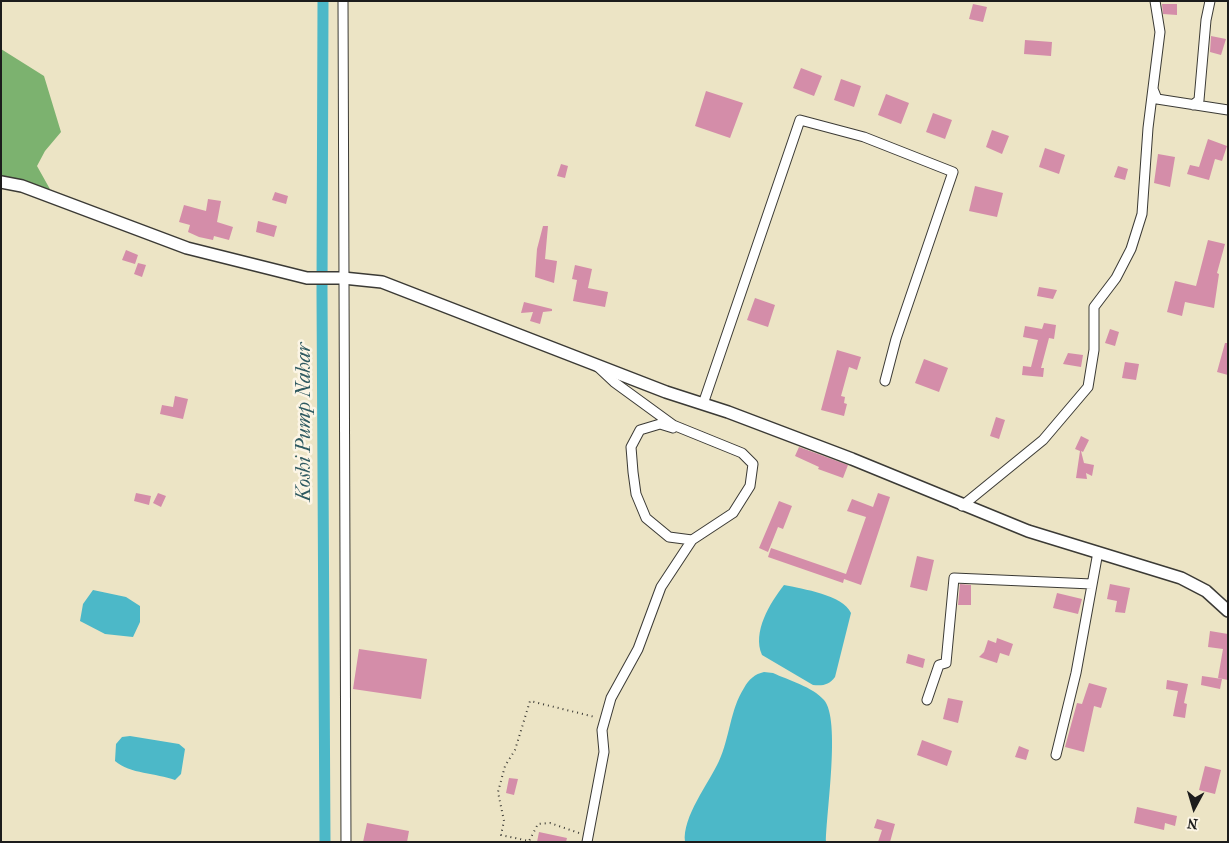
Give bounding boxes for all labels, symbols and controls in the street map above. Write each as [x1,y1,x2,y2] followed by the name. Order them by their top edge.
[293,343,317,501] water label: Koshi Pump Nahar
[1169,783,1219,833] north arrow
[1186,814,1199,832] text: N

